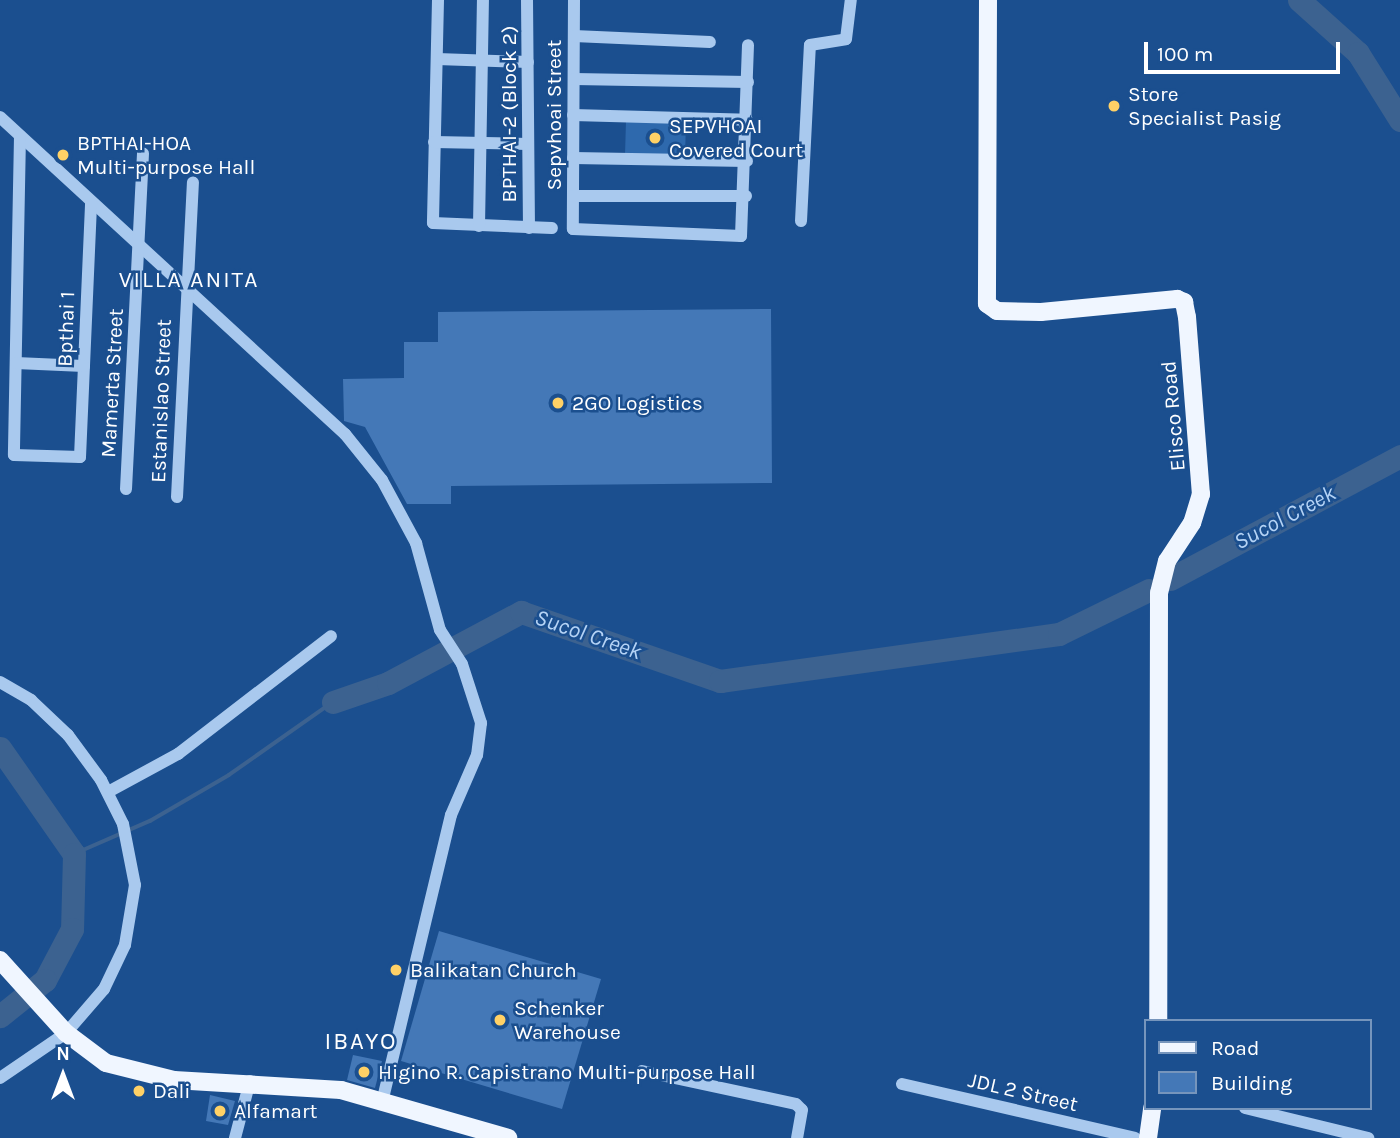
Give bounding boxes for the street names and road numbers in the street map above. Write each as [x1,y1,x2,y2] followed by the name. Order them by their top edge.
[496,26,522,202] street label: BPTHAI-2 (Block 2)
[541,40,567,190] street label: Sepvhoai Street
[52,291,80,367] street label: Bpthai 1
[96,308,128,458] street label: Mamerta Street
[146,319,176,483] street label: Estanislao Street
[1156,360,1190,472] street label: Elisco Road
[966,1067,1080,1117] street label: JDL 2 Street

